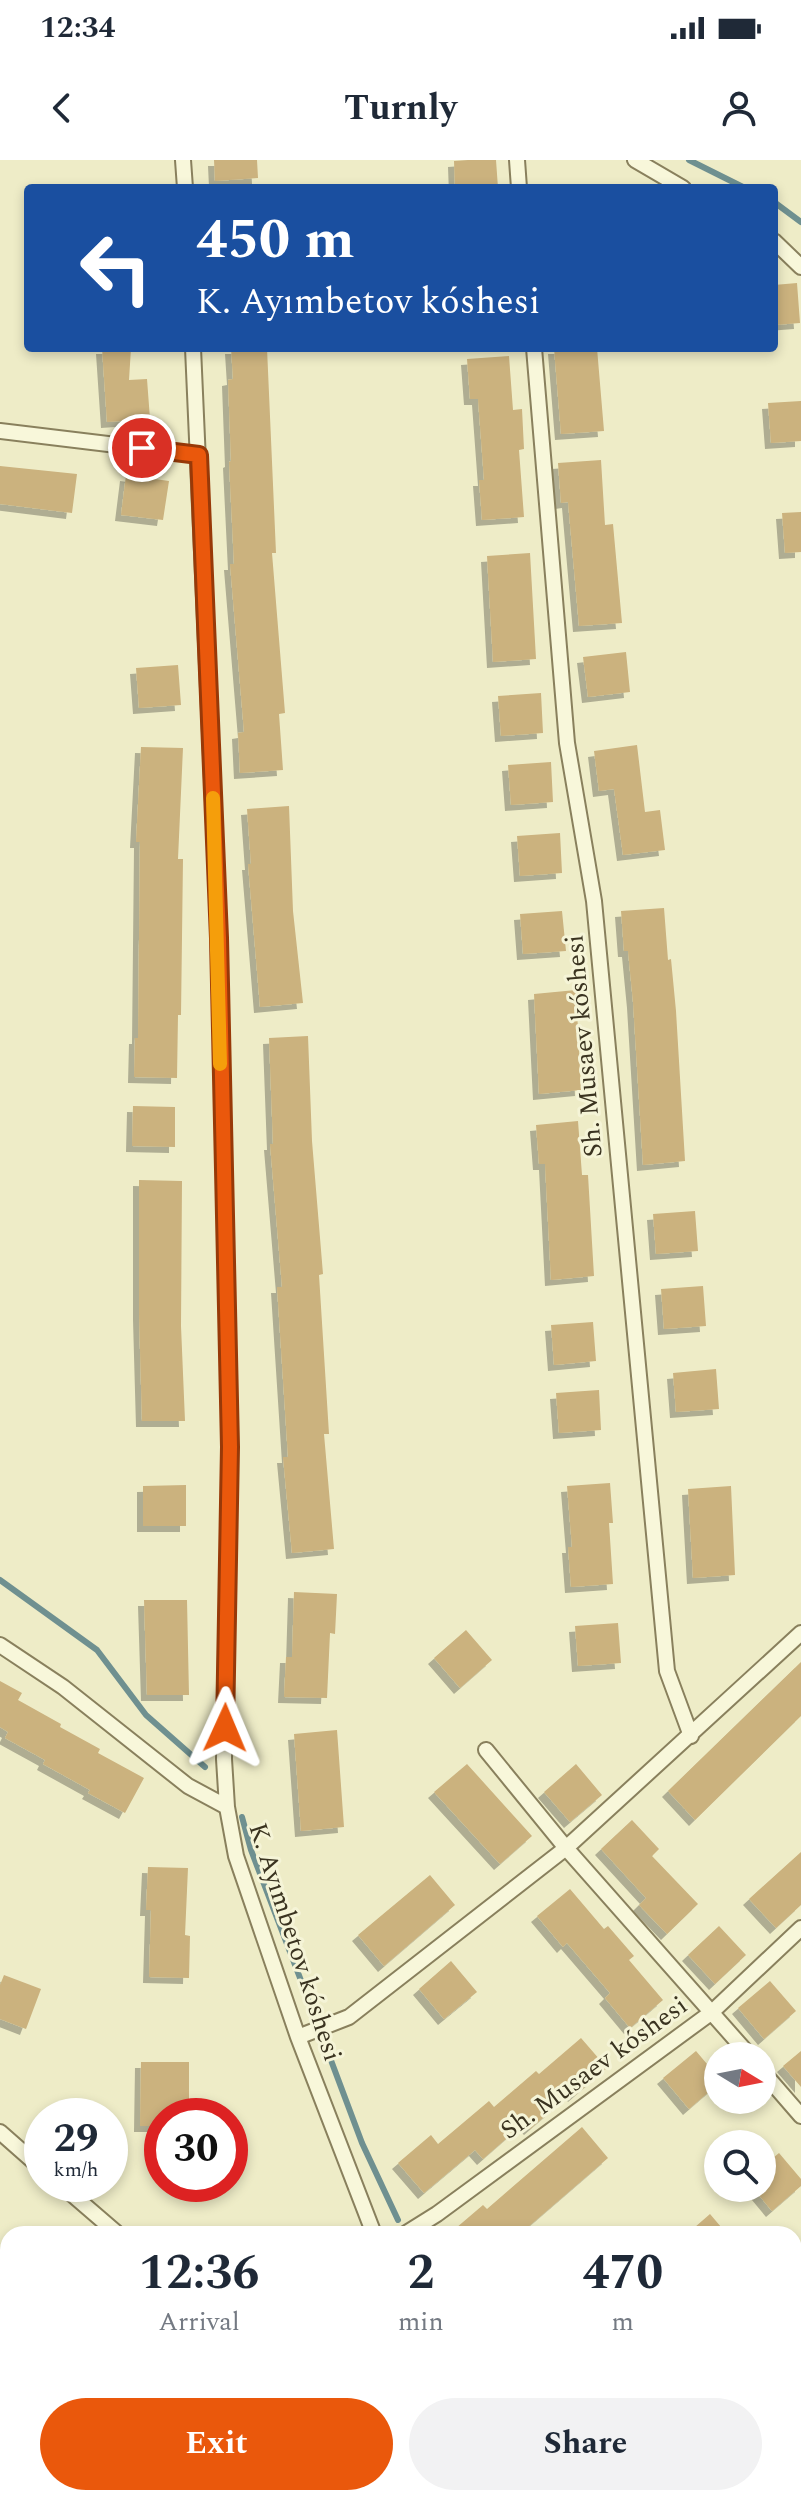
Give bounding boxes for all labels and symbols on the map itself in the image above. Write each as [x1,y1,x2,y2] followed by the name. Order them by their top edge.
[108,414,176,482] pin
[554,933,614,1159] street label: Sh. Musaev kóshesi
[183,1686,267,1770] position arrow
[238,1818,352,2066] street label: K. Ayımbetov kóshesi
[492,1986,696,2150] street label: Sh. Musaev kóshesi
[704,2042,776,2114] north arrow
[144,2098,248,2202] speed limit sign: 30

